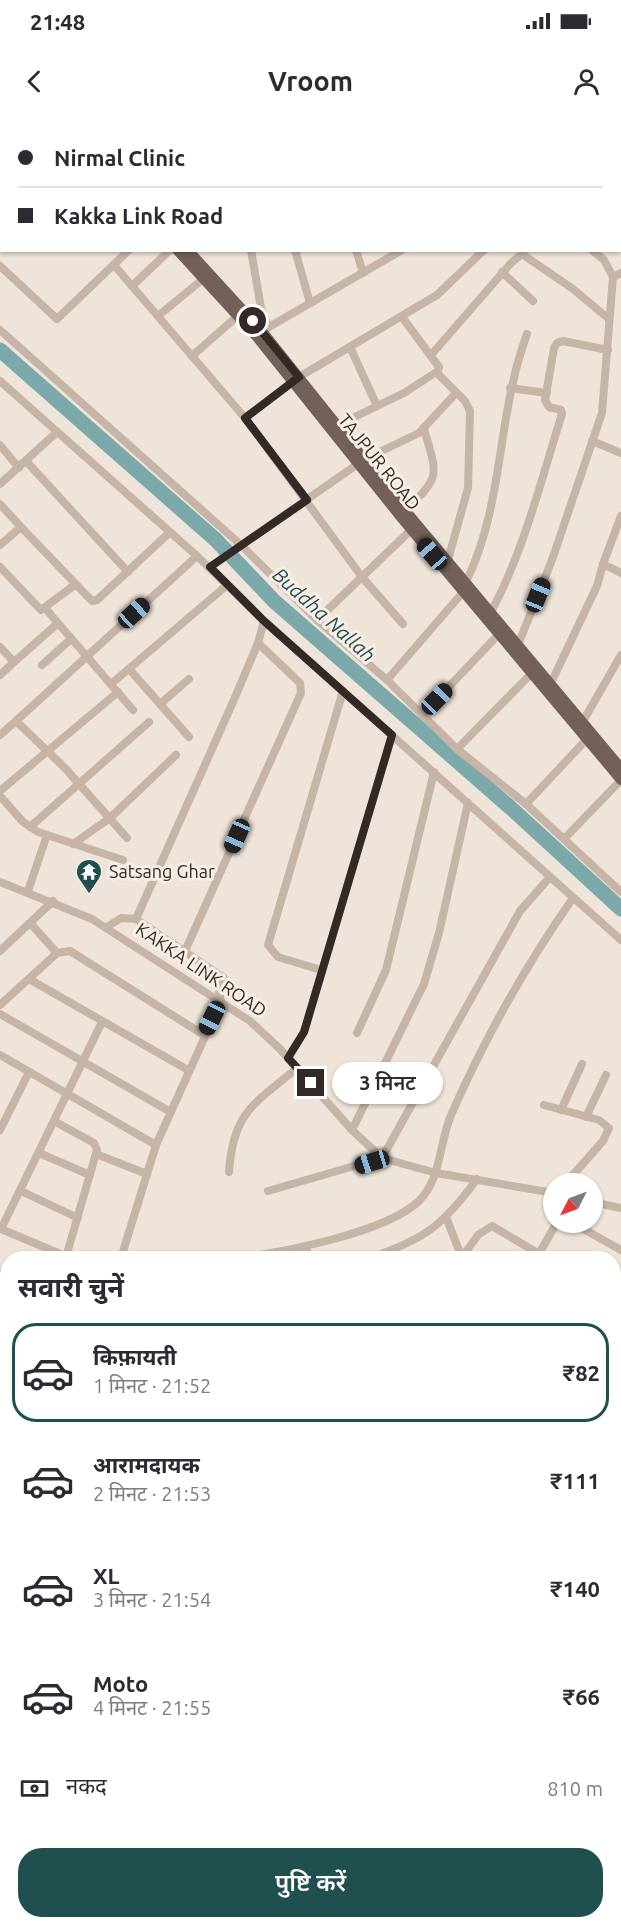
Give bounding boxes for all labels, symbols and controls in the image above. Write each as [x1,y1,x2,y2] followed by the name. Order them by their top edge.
[30,9,85,34] text: 21:48
[18,65,51,98] icon: back
[570,65,603,98] icon: person
[268,66,353,96] text: Vroom
[54,145,185,170] text: Nirmal Clinic
[54,203,223,228] text: Kakka Link Road
[239,307,266,334] route start
[335,409,425,513] street label: TAJPUR ROAD
[413,535,451,573] car
[269,563,380,667] water label: Buddha Nallah
[523,575,553,615] car
[115,594,153,632] car
[418,680,456,718] car
[221,816,253,856] car
[74,857,104,895] temple icon: Satsang Ghar
[109,861,215,881] place label: Satsang Ghar
[133,918,270,1020] street label: KAKKA LINK ROAD
[196,998,228,1038] car
[332,1062,443,1104] callout: 3 मिनट
[297,1069,324,1096] route end
[359,1071,416,1094] text: 3 मिनट
[352,1148,392,1176] car
[543,1173,603,1233] north arrow
[543,1173,603,1233] map controls
[18,1272,124,1302] text: सवारी चुनें
[93,1344,177,1369] text: किफ़ायती
[21,1346,75,1400] icon: car
[563,1360,600,1385] text: ₹82
[93,1374,211,1397] text: 1 मिनट · 21:52
[93,1452,200,1477] text: आरामदायक
[21,1454,75,1508] icon: car
[550,1468,600,1493] text: ₹111
[93,1482,211,1505] text: 2 मिनट · 21:53
[21,1562,75,1616] icon: car
[93,1563,120,1588] text: XL
[550,1576,600,1601] text: ₹140
[93,1588,211,1611] text: 3 मिनट · 21:54
[21,1670,75,1724] icon: car
[93,1671,148,1696] text: Moto
[563,1684,600,1709] text: ₹66
[93,1696,211,1719] text: 4 मिनट · 21:55
[18,1772,51,1805] icon: cash
[66,1773,107,1798] text: नकद
[547,1777,603,1800] text: 810 m
[18,1848,603,1917] button: पुष्टि करें

